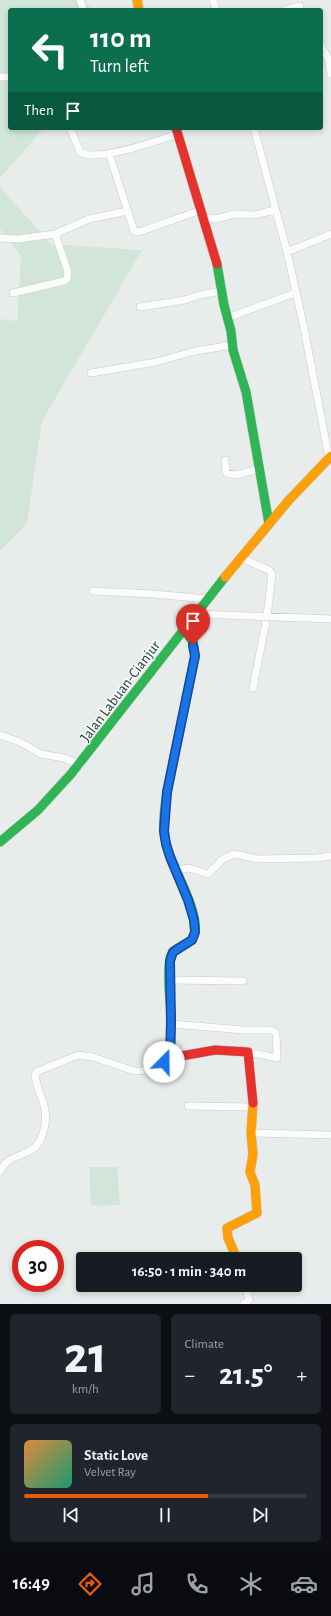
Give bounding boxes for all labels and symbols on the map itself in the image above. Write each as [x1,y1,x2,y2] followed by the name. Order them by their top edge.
[176,604,210,645] pin
[78,638,163,744] street label: Jalan Labuan-Cianjur
[143,1041,185,1083] position arrow
[12,1240,64,1292] speed limit sign: 30

